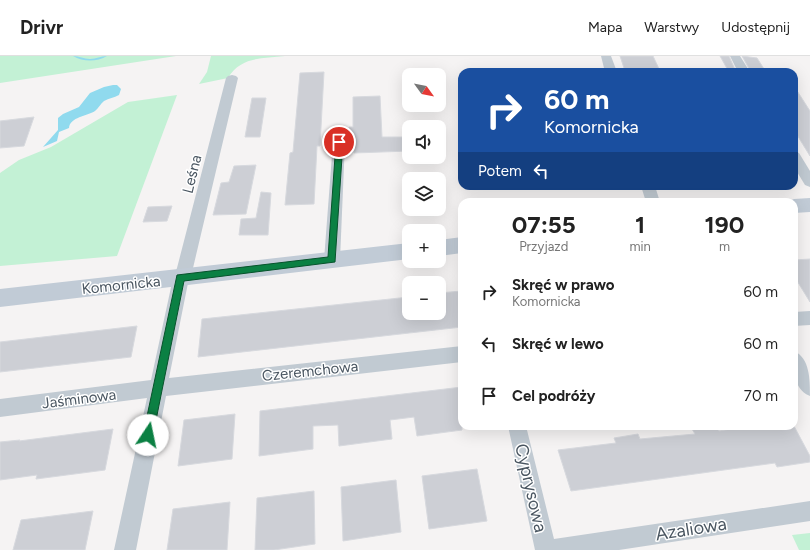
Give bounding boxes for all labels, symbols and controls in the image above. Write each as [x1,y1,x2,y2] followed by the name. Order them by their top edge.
[20,16,63,39] text: Drivr
[588,19,622,36] text: Mapa
[644,19,699,36] text: Warstwy
[721,19,790,36] text: Udostępnij
[402,68,446,112] north arrow
[402,68,446,320] map controls
[544,82,609,116] text: 60 m
[478,84,530,136] icon: right
[544,116,639,138] text: Komornicka
[402,120,446,164] button: sound
[322,125,356,159] pin
[328,131,350,153] icon: arrive
[179,153,205,195] street label: Leśna
[530,160,552,182] icon: left
[478,162,522,180] text: Potem
[402,172,446,216] button: layers
[512,210,576,239] text: 07:55
[635,210,645,239] text: 1
[705,210,744,239] text: 190
[402,224,446,268] button: +
[519,239,568,254] text: Przyjazd
[630,239,651,254] text: min
[719,239,730,254] text: m
[81,272,161,298] street label: Komornicka
[402,276,446,320] button: −
[512,276,615,294] text: Skręć w prawo
[478,281,500,303] icon: right
[743,283,778,301] text: 60 m
[512,294,580,309] text: Komornicka
[478,333,500,355] icon: left
[512,335,604,353] text: Skręć w lewo
[743,335,778,353] text: 60 m
[261,357,359,385] street label: Czeremchowa
[478,385,500,407] icon: arrive
[41,386,117,412] street label: Jaśminowa
[512,387,595,405] text: Cel podróży
[744,387,778,405] text: 70 m
[127,414,169,456] position arrow
[510,442,552,534] street label: Cyprysowa
[654,513,728,545] street label: Azaliowa

